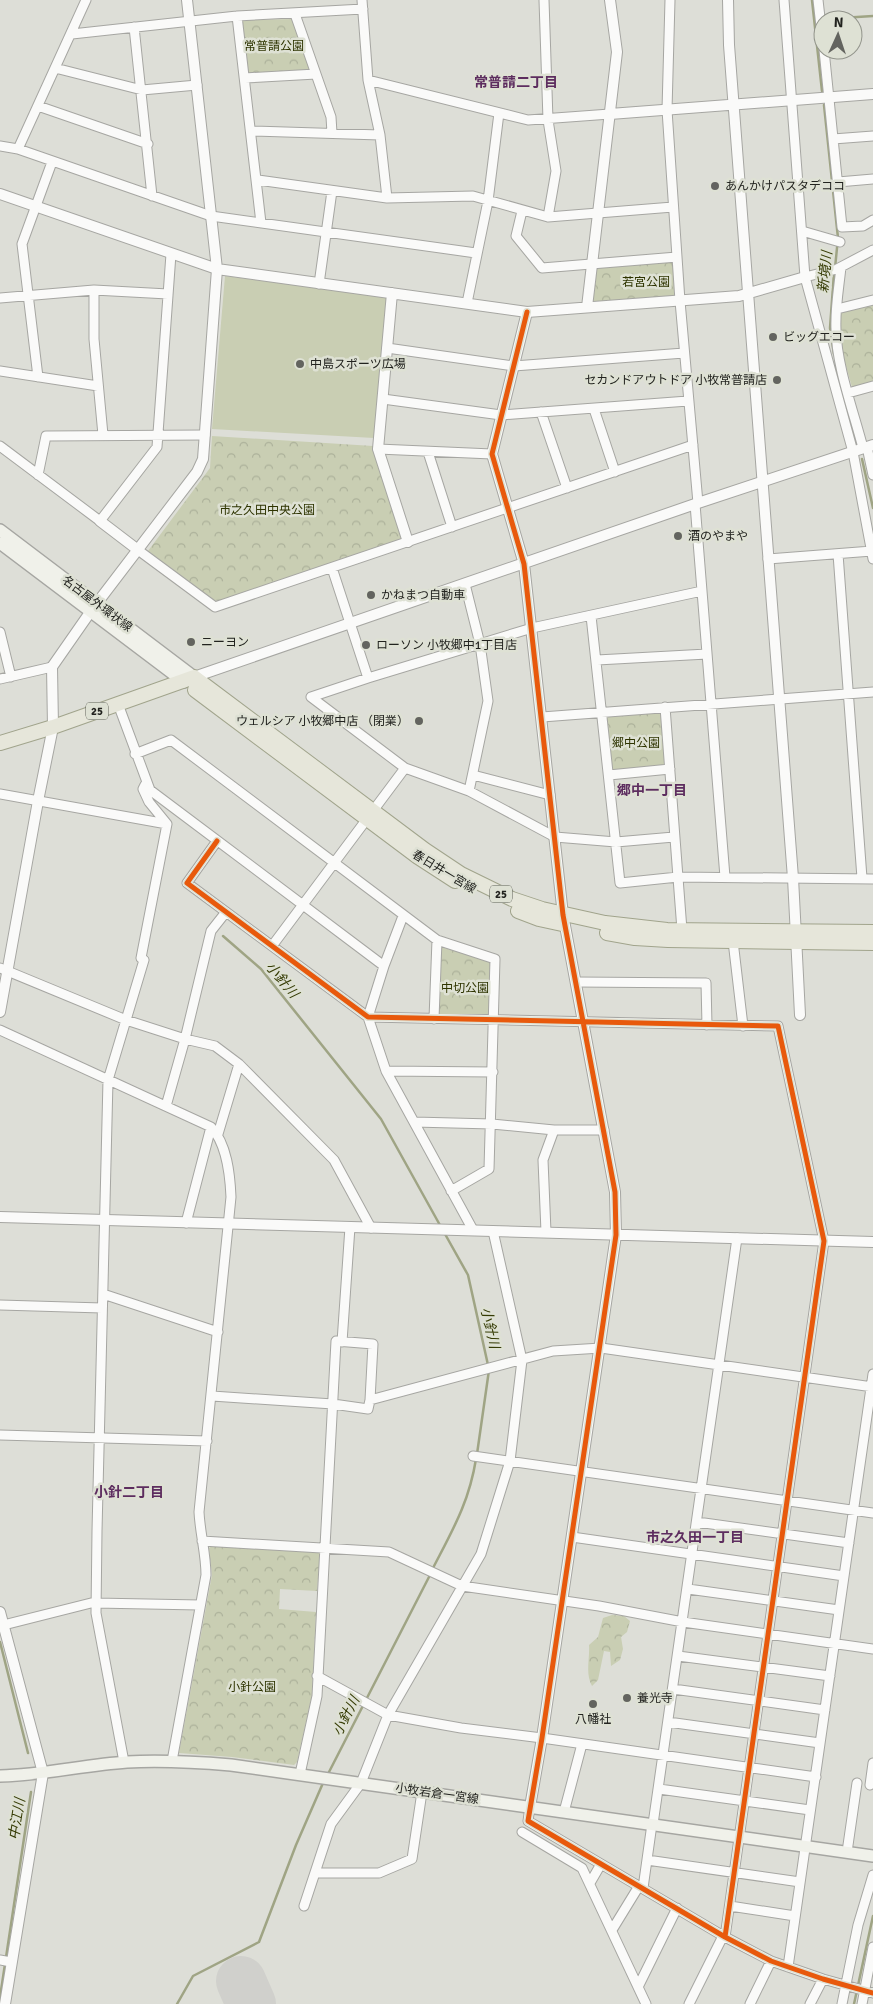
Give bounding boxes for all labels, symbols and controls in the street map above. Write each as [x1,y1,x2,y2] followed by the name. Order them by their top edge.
[813,10,863,60] north arrow
[833,14,844,31] text: N
[244,39,304,54] park label: 常普請公園
[474,74,558,91] district label: 常普請二丁目
[725,179,845,194] place label: あんかけパスタデココ
[709,180,721,192] marker: あんかけパスタデココ
[814,248,836,294] water label: 新境川
[622,275,670,290] park label: 若宮公園
[783,330,855,345] place label: ビッグエコー
[767,331,779,343] marker: ビッグエコー
[310,357,406,372] place label: 中島スポーツ広場
[294,358,306,370] marker: 中島スポーツ広場
[584,373,767,388] place label: セカンドアウトドア 小牧常普請店
[771,374,783,386] marker: セカンドアウトドア 小牧常普請店
[219,503,315,518] park label: 市之久田中央公園
[688,529,748,544] place label: 酒のやまや
[672,530,684,542] marker: 酒のやまや
[59,573,135,635] street label: 名古屋外環状線
[381,588,465,603] place label: かねまつ自動車
[365,589,377,601] marker: かねまつ自動車
[201,635,249,650] place label: ニーヨン
[185,636,197,648] marker: ニーヨン
[376,638,517,653] place label: ローソン 小牧郷中1丁目店
[360,639,372,651] marker: ローソン 小牧郷中1丁目店
[86,702,108,719] road number: 25
[236,714,409,729] place label: ウェルシア 小牧郷中店 （閉業）
[413,715,425,727] marker: ウェルシア 小牧郷中店 （閉業）
[612,736,660,751] park label: 郷中公園
[617,782,687,799] district label: 郷中一丁目
[409,847,479,897] street label: 春日井一宮線
[490,886,512,902] road number: 25
[262,958,303,1003] water label: 小針川
[441,981,489,996] park label: 中切公園
[477,1306,503,1352] water label: 小針川
[94,1484,164,1501] district label: 小針二丁目
[646,1529,744,1546] district label: 市之久田一丁目
[228,1680,276,1695] park label: 小針公園
[637,1691,673,1706] place label: 養光寺
[329,1692,364,1739] water label: 小針川
[621,1692,633,1704] marker: 養光寺
[587,1698,599,1710] marker: 八幡社
[575,1712,611,1727] place label: 八幡社
[394,1781,480,1807] street label: 小牧岩倉一宮線
[5,1795,29,1841] water label: 中江川

